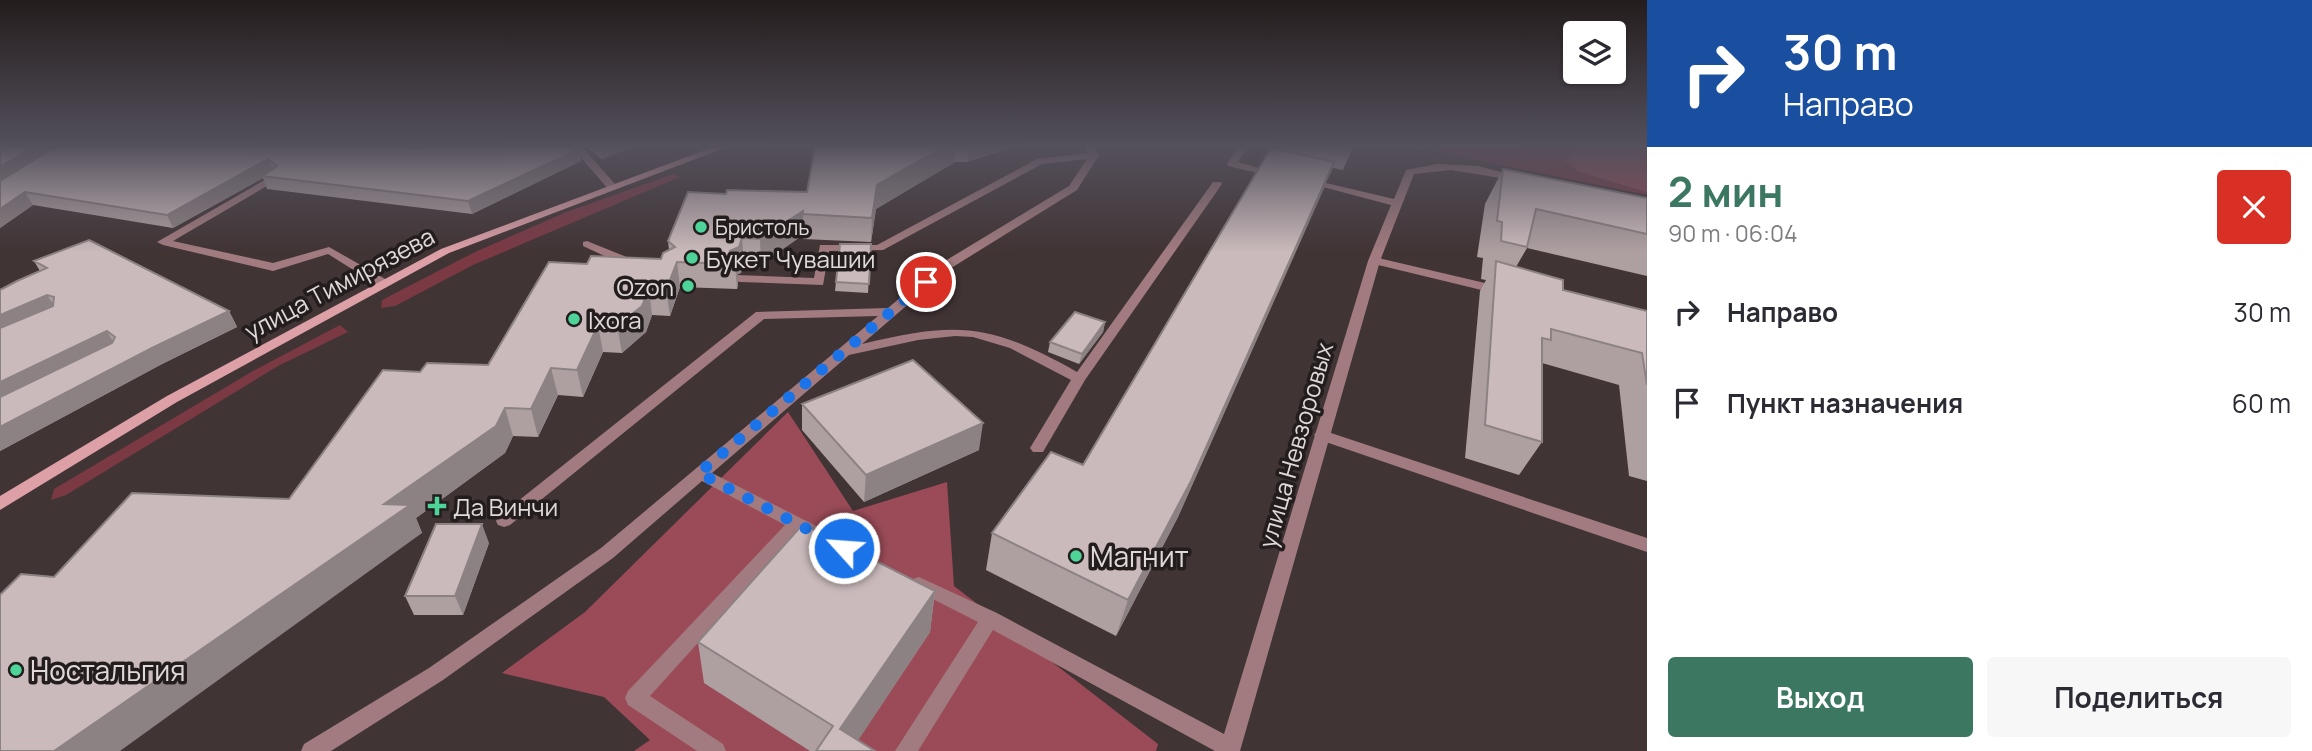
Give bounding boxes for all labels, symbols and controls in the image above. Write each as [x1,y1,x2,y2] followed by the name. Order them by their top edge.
[1783,18,1898,85] text: 30 m
[1563,21,1626,84] map controls
[1563,21,1626,84] button: layers
[1668,28,1759,119] icon: right
[1783,82,1914,126] text: Направо
[1668,162,1784,220] text: 2 мин
[2217,170,2291,244] button: close
[715,213,810,241] place label: Бристоль
[1668,217,1798,249] text: 90 m · 06:04
[238,219,440,347] street label: улица Тимирязева
[693,219,709,235] marker: Бристоль
[706,242,875,275] place label: Букет Чувашии
[684,250,700,266] marker: Букет Чувашии
[896,252,956,312] pin
[907,263,945,301] icon: arrive
[616,270,674,303] place label: Ozon
[680,278,696,294] marker: Ozon
[1668,293,1706,331] icon: right
[1727,294,1838,330] text: Направо
[2234,294,2291,330] text: 30 m
[588,303,641,336] place label: Ixora
[566,311,582,327] marker: Ixora
[1250,338,1340,552] street label: улица Невзоровых
[1668,384,1706,422] icon: arrive
[1727,385,1963,421] text: Пункт назначения
[2232,385,2291,421] text: 60 m
[453,490,558,523] place label: Да Винчи
[427,496,447,516] marker: Да Винчи
[807,511,881,585] position arrow
[1090,537,1189,575] place label: Магнит
[1068,548,1084,564] marker: Магнит
[30,651,186,689] place label: Ностальгия
[1668,657,1973,737] button: Выход
[1987,657,2291,737] button: Поделиться
[8,662,24,678] marker: Ностальгия

